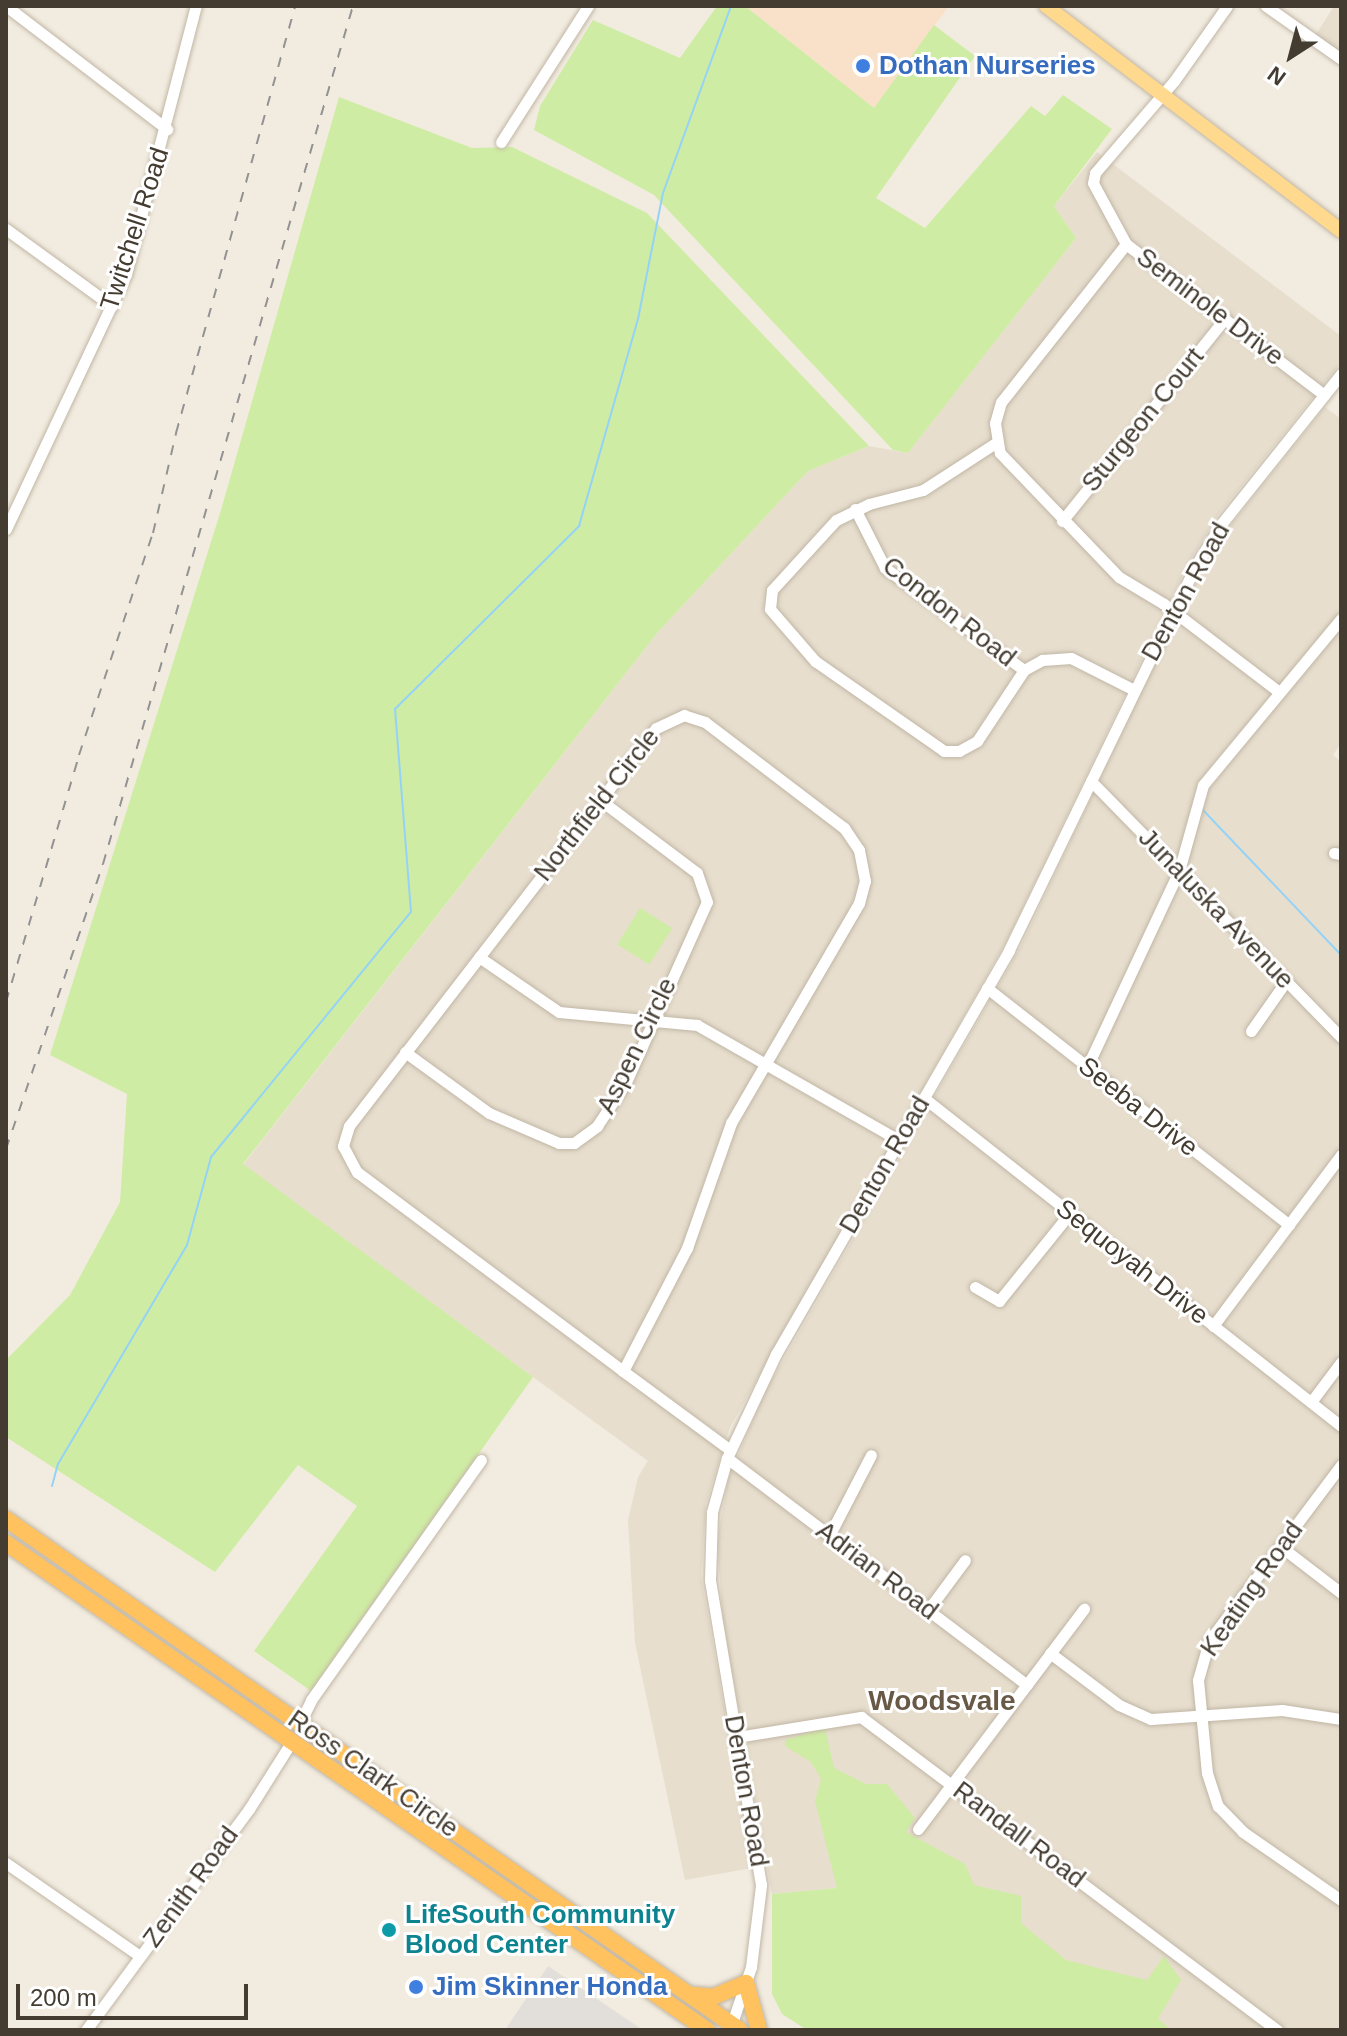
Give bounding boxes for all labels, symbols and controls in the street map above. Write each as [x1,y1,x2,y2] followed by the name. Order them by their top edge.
[1251,16,1331,96] north arrow
[879,50,1096,82] place label: Dothan Nurseries
[854,57,872,75] marker: Dothan Nurseries
[1263,61,1290,91] text: N
[94,144,176,314] street label: Twitchell Road
[1130,241,1290,373] street label: Seminole Drive
[1075,342,1211,498] street label: Sturgeon Court
[1135,517,1237,667] street label: Denton Road
[876,550,1022,674] street label: Condon Road
[528,723,666,887] street label: Northfield Circle
[1131,822,1301,996] street label: Junaluska Avenue
[591,973,683,1119] street label: Aspen Circle
[1072,1051,1204,1163] street label: Seeba Drive
[833,1091,937,1239] street label: Denton Road
[1050,1193,1214,1331] street label: Sequoyah Drive
[810,1515,944,1627] street label: Adrian Road
[1194,1516,1310,1662] street label: Keating Road
[868,1684,1016,1718] district label: Woodsvale
[282,1704,464,1844] street label: Ross Clark Circle
[717,1713,775,1869] street label: Denton Road
[947,1775,1091,1895] street label: Randall Road
[137,1821,245,1953] street label: Zenith Road
[405,1899,675,1960] place label: LifeSouth Community Blood Center
[380,1921,398,1939] marker: LifeSouth Community Blood Center
[20,1968,252,2018] scale bar
[432,1971,667,2003] place label: Jim Skinner Honda
[407,1978,425,1996] marker: Jim Skinner Honda
[30,1984,97,2011] text: 200 m

